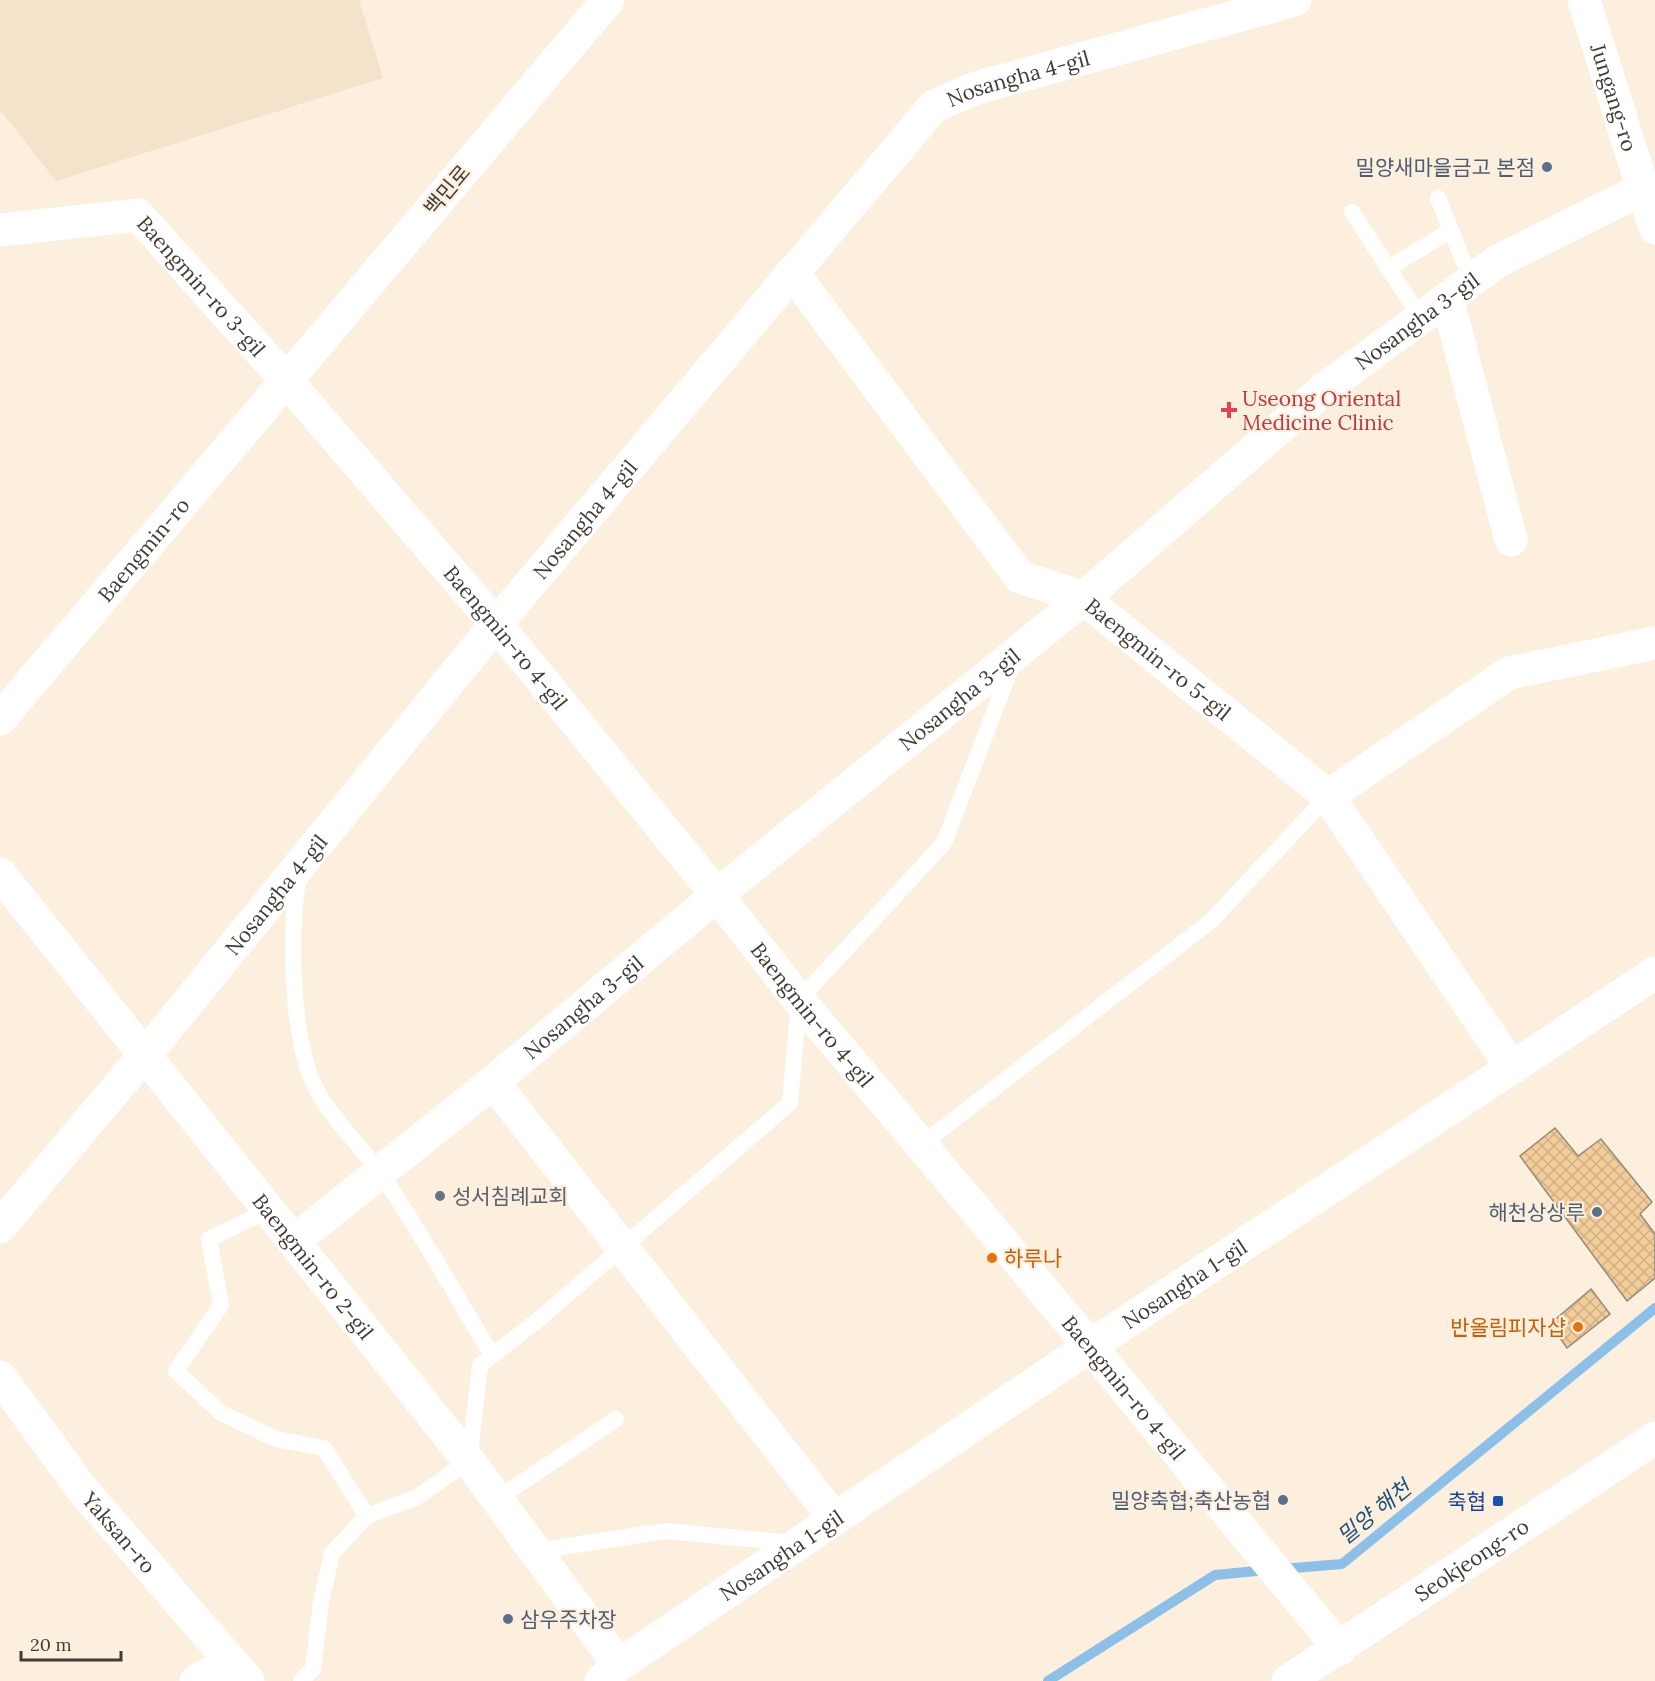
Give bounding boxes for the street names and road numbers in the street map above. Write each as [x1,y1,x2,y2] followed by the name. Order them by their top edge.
[1585,39,1644,155] street label: Jungang-ro
[942,44,1092,113] street label: Nosangha 4-gil
[418,159,476,221] street label: 백민로
[131,210,272,362] street label: Baengmin-ro 3-gil
[1349,266,1484,376] street label: Nosangha 3-gil
[527,454,643,584] street label: Nosangha 4-gil
[92,492,195,607] street label: Baengmin-ro
[438,560,574,715] street label: Baengmin-ro 4-gil
[1080,592,1237,726] street label: Baengmin-ro 5-gil
[893,642,1025,756] street label: Nosangha 3-gil
[219,829,333,960] street label: Nosangha 4-gil
[745,936,880,1092] street label: Baengmin-ro 4-gil
[517,949,649,1065] street label: Nosangha 3-gil
[247,1188,380,1345] street label: Baengmin-ro 2-gil
[1117,1233,1252,1335] street label: Nosangha 1-gil
[1056,1310,1192,1465] street label: Baengmin-ro 4-gil
[76,1485,162,1579] street label: Yaksan-ro
[714,1504,848,1607] street label: Nosangha 1-gil
[1409,1512,1534,1607] street label: Seokjeong-ro

